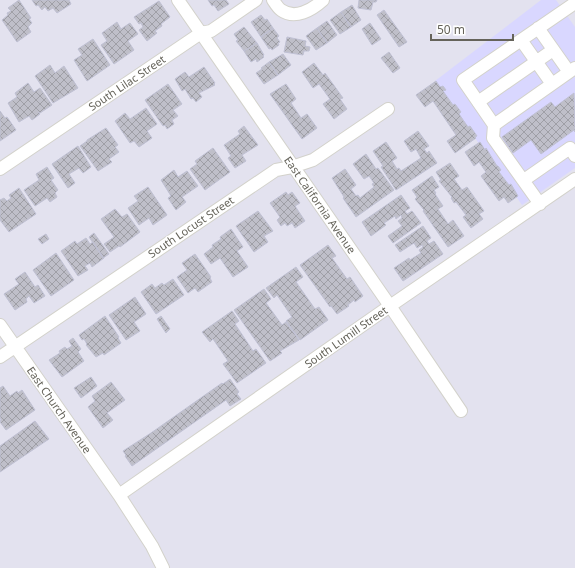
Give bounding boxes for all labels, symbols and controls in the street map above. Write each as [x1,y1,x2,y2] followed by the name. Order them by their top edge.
[431,16,513,42] scale bar
[437,21,465,38] text: 50 m
[85,51,168,114] street label: South Lilac Street
[281,153,360,256] street label: East California Avenue
[145,192,237,261] street label: South Locust Street
[301,302,390,371] street label: South Lumill Street
[24,363,95,456] street label: East Church Avenue

